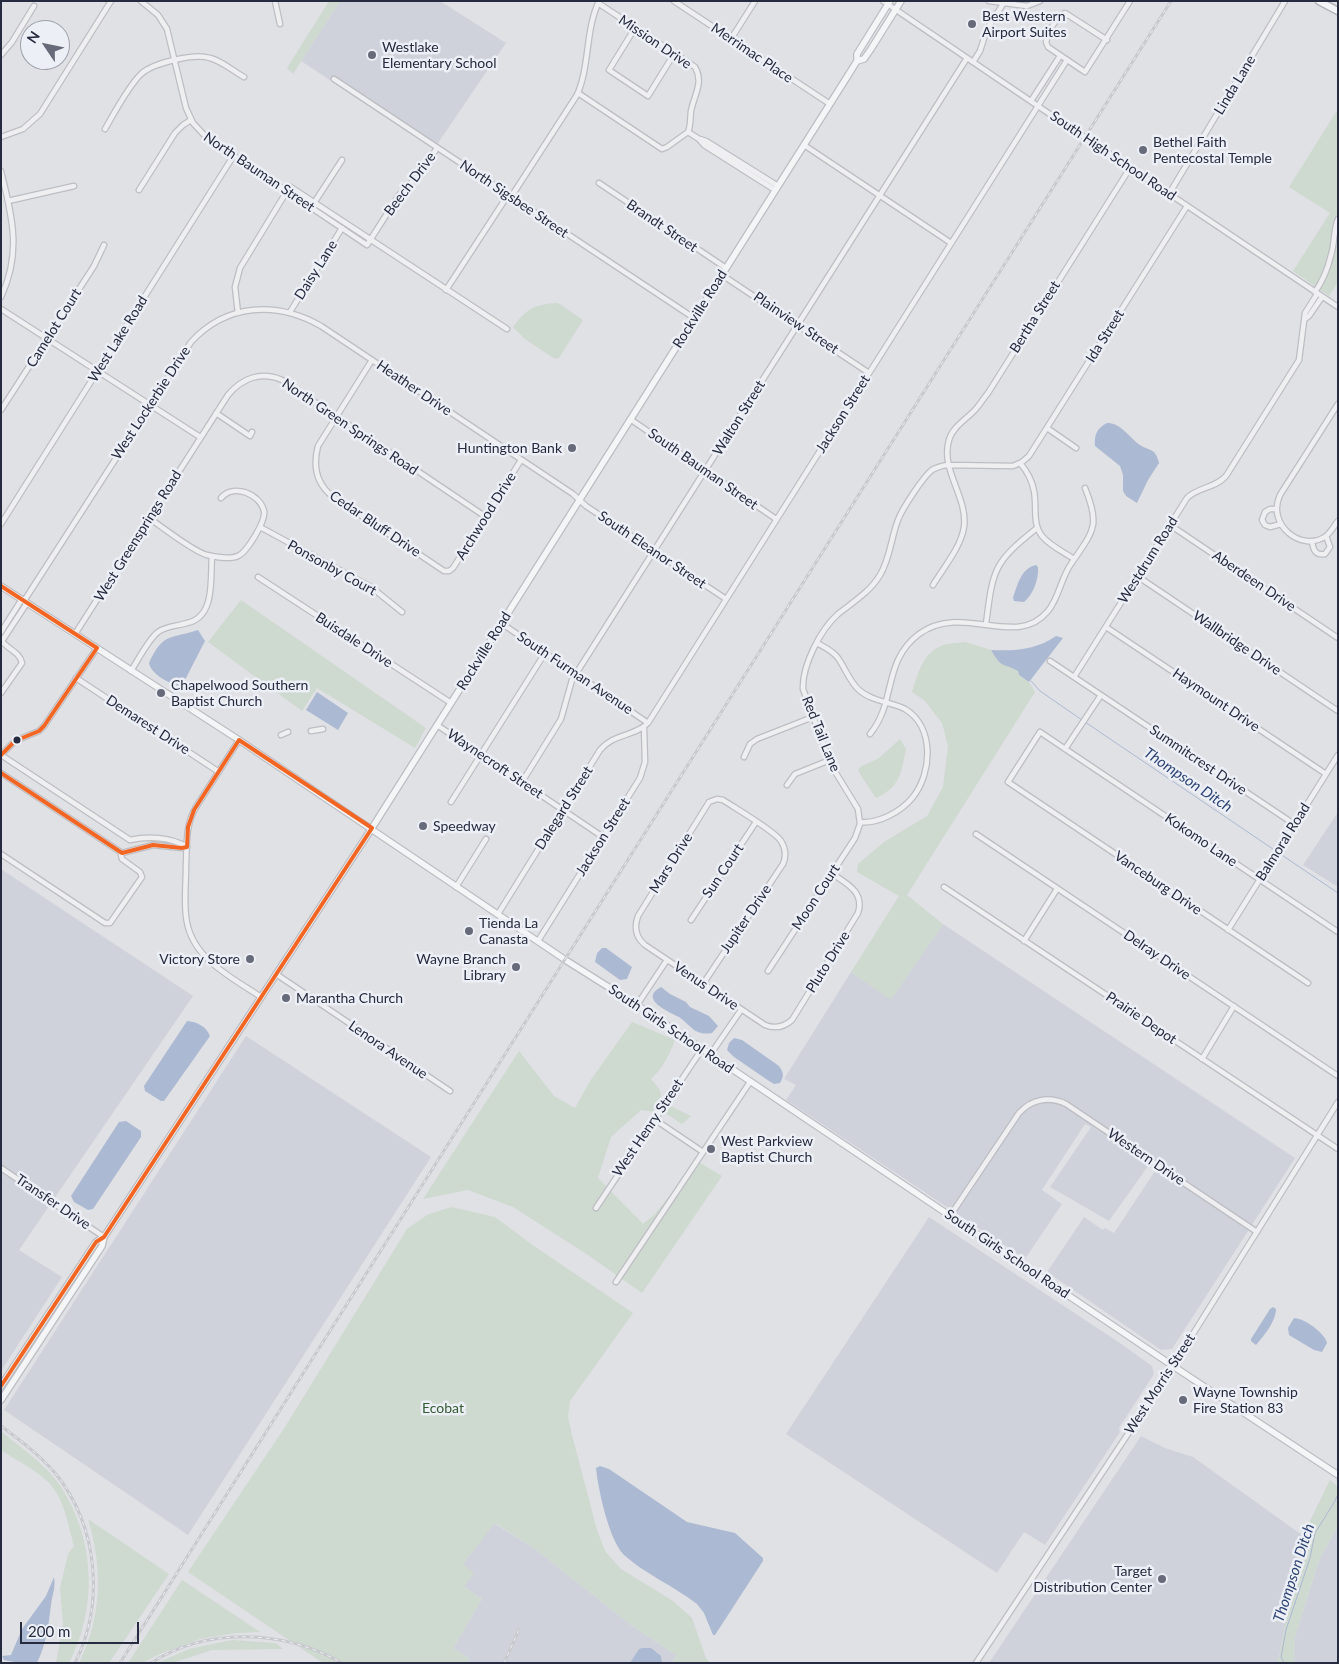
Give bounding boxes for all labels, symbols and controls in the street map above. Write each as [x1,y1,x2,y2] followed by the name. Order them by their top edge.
[982,8,1066,40] place label: Best Western Airport Suites
[615,11,695,73] street label: Mission Drive
[966,18,978,30] marker: Best Western Airport Suites
[708,19,796,87] street label: Merrimac Place
[20,20,70,70] north arrow
[23,28,43,46] text: N
[382,39,496,72] place label: Westlake Elementary School
[366,49,378,61] marker: Westlake Elementary School
[1211,52,1259,118] street label: Linda Lane
[1047,108,1179,204] street label: South High School Road
[200,129,318,215] street label: North Bauman Street
[1153,134,1272,166] place label: Bethel Faith Pentecostal Temple
[1137,144,1149,156] marker: Bethel Faith Pentecostal Temple
[381,149,439,219] street label: Beech Drive
[457,156,571,242] street label: North Sigsbee Street
[623,196,701,256] street label: Brandt Street
[291,237,341,303] street label: Daisy Lane
[669,267,731,351] street label: Rockville Road
[1006,278,1064,356] street label: Bertha Street
[23,285,85,371] street label: Camelot Court
[750,288,842,358] street label: Plainview Street
[85,293,151,385] street label: West Lake Road
[1082,307,1128,365] street label: Ida Street
[108,343,194,463] street label: West Lockerbie Drive
[373,357,455,419] street label: Heather Drive
[812,372,874,456] street label: Jackson Street
[279,375,421,479] street label: North Green Springs Road
[709,377,769,459] street label: Walton Street
[645,425,761,513] street label: South Bauman Street
[457,440,562,456] place label: Huntington Bank
[566,442,578,454] marker: Huntington Bank
[91,467,185,605] street label: West Greensprings Road
[452,469,520,563] street label: Archwood Drive
[326,487,424,561] street label: Cedar Bluff Drive
[595,508,709,592] street label: South Eleanor Street
[1115,514,1181,606] street label: Westdrum Road
[285,537,379,599] street label: Ponsonby Court
[1209,547,1299,615] street label: Aberdeen Drive
[1190,607,1284,679] street label: Wallbridge Drive
[312,609,396,671] street label: Buisdale Drive
[453,609,515,693] street label: Rockville Road
[514,628,636,718] street label: South Furman Avenue
[1169,665,1263,735] street label: Haymount Drive
[171,677,308,710] place label: Chapelwood Southern Baptist Church
[155,687,167,699] marker: Chapelwood Southern Baptist Church
[103,692,193,758] street label: Demarest Drive
[798,694,844,774] street label: Red Tail Lane
[1146,721,1250,799] street label: Summitcrest Drive
[444,726,546,802] street label: Waynecroft Street
[12,735,22,745] unlabelled marker
[1140,744,1236,816] water label: Thompson Ditch
[532,763,596,853] street label: Dalegard Street
[572,795,634,879] street label: Jackson Street
[1252,800,1314,884] street label: Balmoral Road
[1162,810,1240,870] street label: Kokomo Lane
[433,818,496,834] place label: Speedway
[417,820,429,832] marker: Speedway
[646,830,696,896] street label: Mars Drive
[699,841,747,901] street label: Sun Court
[1111,848,1205,918] street label: Vanceburg Drive
[788,861,844,933] street label: Moon Court
[717,881,775,957] street label: Jupiter Drive
[479,915,538,948] place label: Tienda La Canasta
[463,925,475,937] marker: Tienda La Canasta
[1120,926,1194,984] street label: Delray Drive
[802,928,854,996] street label: Pluto Drive
[159,951,240,967] place label: Victory Store
[416,951,506,984] place label: Wayne Branch Library
[244,953,256,965] marker: Victory Store
[670,958,742,1014] street label: Venus Drive
[510,961,522,973] marker: Wayne Branch Library
[605,981,737,1077] street label: South Girls School Road
[1102,988,1180,1048] street label: Prairie Depot
[296,990,403,1006] place label: Marantha Church
[280,992,292,1004] marker: Marantha Church
[345,1017,431,1083] street label: Lenora Avenue
[609,1076,687,1180] street label: West Henry Street
[1104,1125,1188,1189] street label: Western Drive
[721,1133,813,1166] place label: West Parkview Baptist Church
[705,1143,717,1155] marker: West Parkview Baptist Church
[12,1171,94,1233] street label: Transfer Drive
[941,1206,1073,1302] street label: South Girls School Road
[1121,1331,1199,1437] street label: West Morris Street
[1193,1384,1298,1416] place label: Wayne Township Fire Station 83
[1177,1394,1189,1406] marker: Wayne Township Fire Station 83
[422,1400,464,1416] park label: Ecobat
[1270,1521,1318,1625] water label: Thompson Ditch
[1033,1563,1152,1595] place label: Target Distribution Center
[1156,1573,1168,1585] marker: Target Distribution Center
[22,1612,141,1644] scale bar
[28,1622,70,1640] text: 200 m

